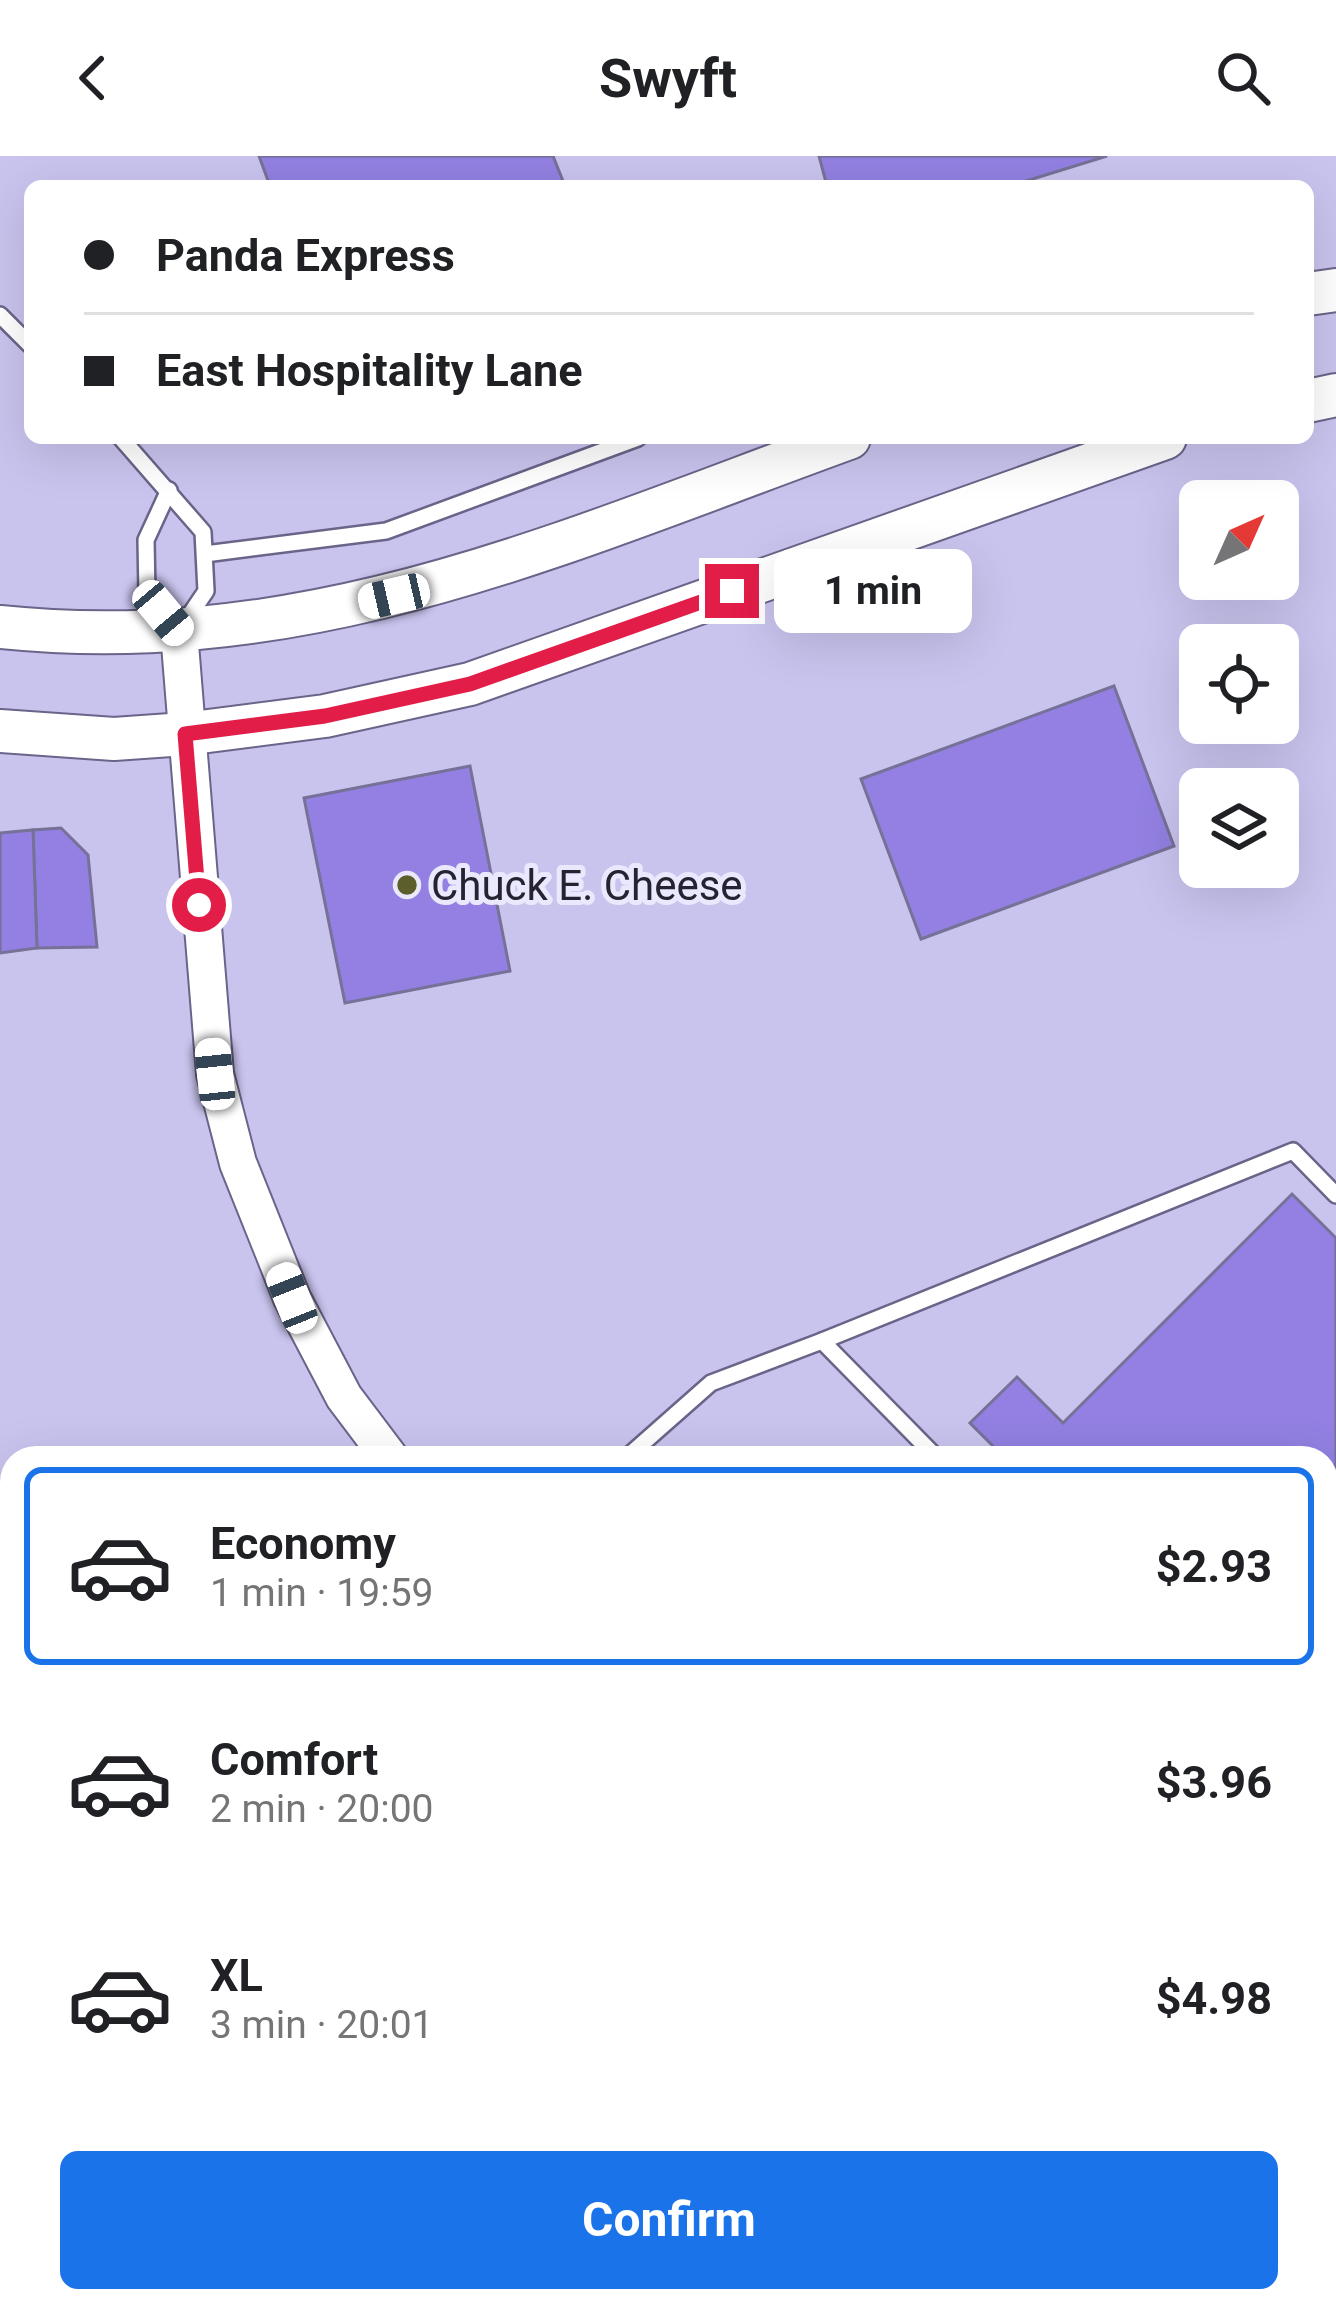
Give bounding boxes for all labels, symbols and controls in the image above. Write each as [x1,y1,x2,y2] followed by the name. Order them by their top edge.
[60,45,126,111] icon: back
[1210,45,1276,111] icon: search
[599,47,737,110] text: Swyft
[156,229,455,282] text: Panda Express
[156,344,583,397] text: East Hospitality Lane
[1179,480,1299,600] north arrow
[1179,480,1299,888] map controls
[774,549,972,633] callout: 1 min
[705,564,759,618] route end
[824,568,922,614] text: 1 min
[355,570,433,622] car
[126,574,200,652] car
[1179,624,1299,744] button: locate
[1179,768,1299,888] button: layers
[431,861,743,910] place label: Chuck E. Cheese
[394,872,420,898] marker: Chuck E. Cheese
[172,878,226,932] route start
[193,1036,237,1112] car
[262,1258,322,1338] car
[66,1512,174,1620] icon: car
[210,1517,396,1570] text: Economy
[1156,1540,1272,1593] text: $2.93
[210,1570,433,1616] text: 1 min · 19:59
[66,1728,174,1836] icon: car
[210,1733,378,1786] text: Comfort
[1156,1756,1272,1809] text: $3.96
[210,1786,433,1832] text: 2 min · 20:00
[66,1944,174,2052] icon: car
[210,1949,263,2002] text: XL
[1156,1972,1272,2025] text: $4.98
[210,2002,433,2048] text: 3 min · 20:01
[60,2151,1278,2289] button: Confirm

